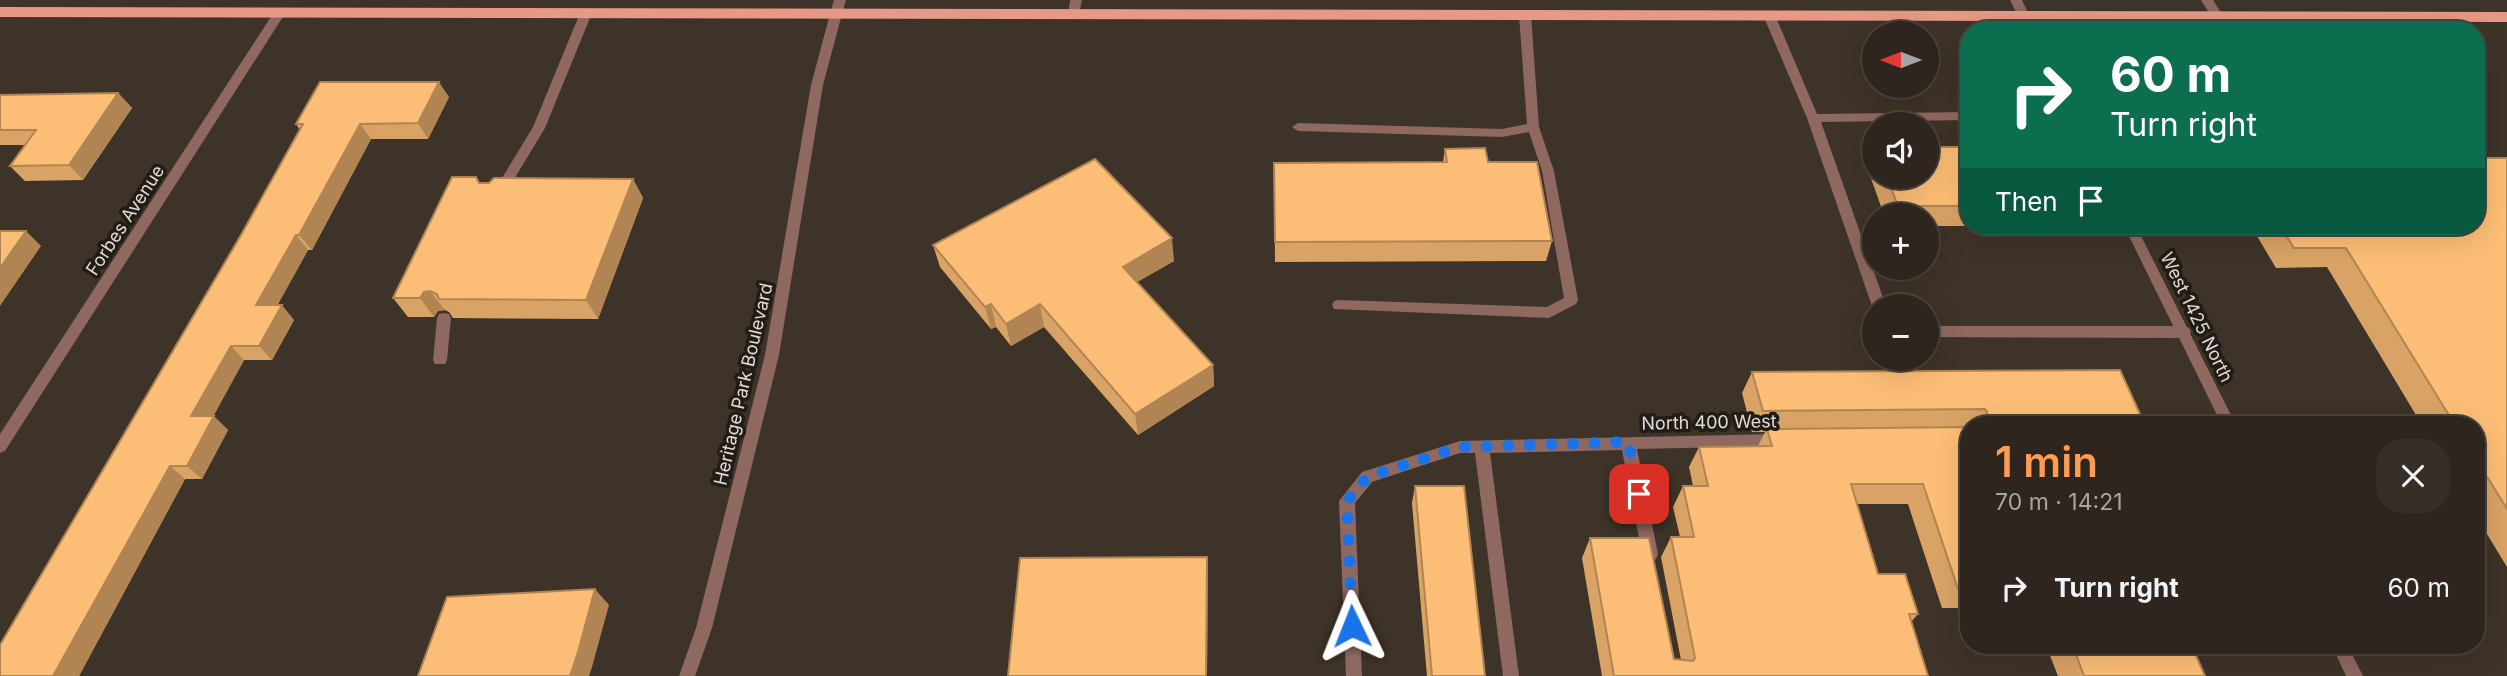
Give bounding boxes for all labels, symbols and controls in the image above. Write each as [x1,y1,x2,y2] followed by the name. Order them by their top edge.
[1862,21,1939,98] north arrow
[1862,21,1939,371] map controls
[2110,45,2231,104] text: 60 m
[1995,49,2086,140] icon: right
[2110,105,2257,144] text: Turn right
[1862,112,1939,189] button: sound
[82,161,168,279] street label: Forbes Avenue
[2072,182,2110,220] icon: arrive
[1995,186,2058,217] text: Then
[1862,203,1939,280] button: +
[2157,249,2237,385] street label: West 1425 North
[709,281,777,487] street label: Heritage Park Boulevard
[1862,294,1939,371] button: −
[1641,410,1777,434] street label: North 400 West
[1995,436,2098,487] text: 1 min
[2376,439,2450,513] button: close
[1609,464,1669,524] pin
[1620,475,1658,513] icon: arrive
[1995,488,2123,516] text: 70 m · 14:21
[1995,569,2033,607] icon: right
[2054,572,2179,603] text: Turn right
[2387,572,2450,603] text: 60 m
[1315,589,1389,663] position arrow

